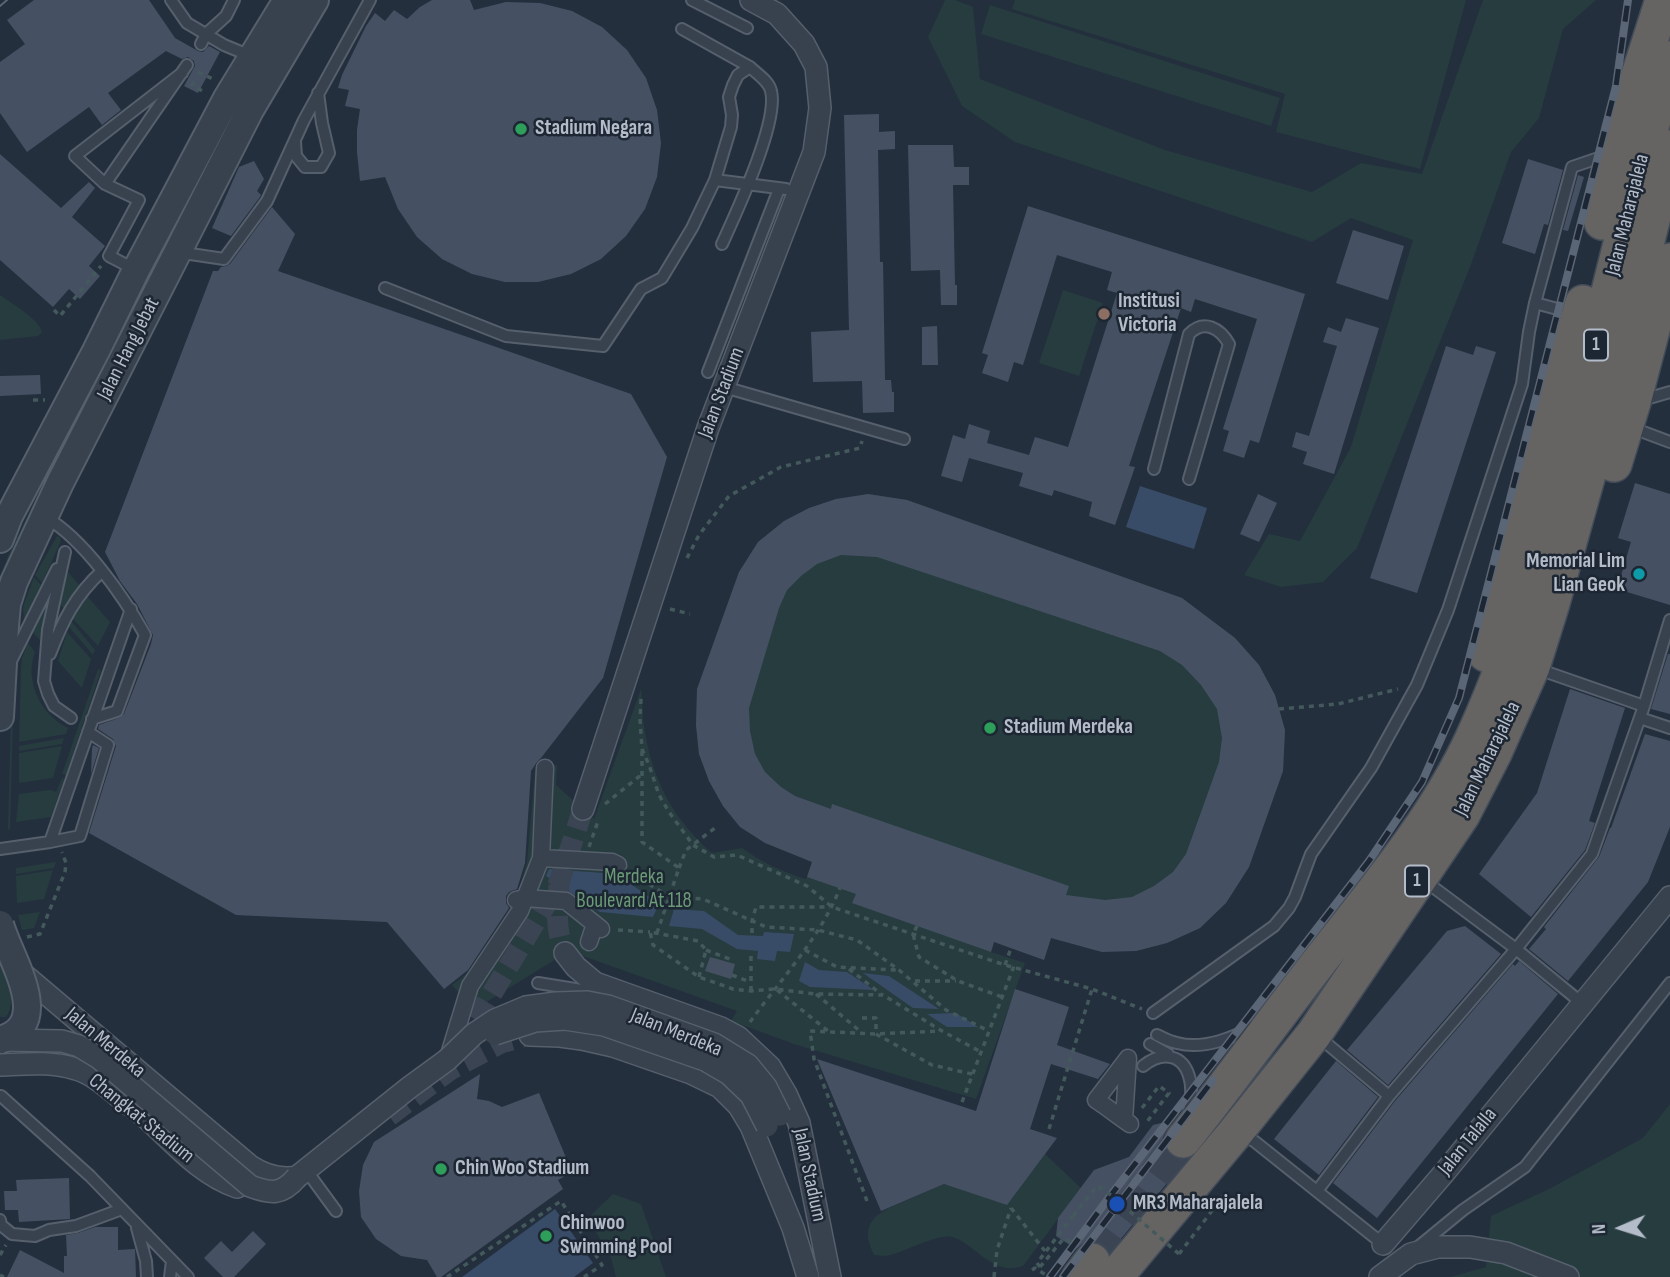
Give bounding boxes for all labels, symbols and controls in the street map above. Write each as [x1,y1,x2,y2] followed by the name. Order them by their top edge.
[535,116,652,142] place label: Stadium Negara
[513,121,529,137] marker: Stadium Negara
[1601,152,1655,278] street label: Jalan Maharajalela
[1118,289,1180,339] place label: Institusi Victoria
[92,293,166,405] street label: Jalan Hang Jebat
[1096,306,1112,322] marker: Institusi Victoria
[1584,330,1608,360] road number: 1
[693,344,751,442] street label: Jalan Stadium
[1526,549,1625,599] place label: Memorial Lim Lian Geok
[1631,566,1647,582] marker: Memorial Lim Lian Geok
[1449,698,1527,820] street label: Jalan Maharajalela
[1004,715,1133,741] place label: Stadium Merdeka
[982,720,998,736] marker: Stadium Merdeka
[576,865,692,915] park label: Merdeka Boulevard At 118
[1405,866,1429,897] road number: 1
[60,1002,150,1084] street label: Jalan Merdeka
[626,1003,726,1063] street label: Jalan Merdeka
[83,1069,199,1169] street label: Changkat Stadium
[1433,1103,1503,1181] street label: Jalan Talalla
[787,1126,831,1224] street label: Jalan Stadium
[455,1156,589,1182] place label: Chin Woo Stadium
[433,1161,449,1177] marker: Chin Woo Stadium
[1133,1191,1263,1217] place label: MR3 Maharajalela
[1586,1193,1656,1263] north arrow
[1107,1194,1127,1214] marker: MR3 Maharajalela
[560,1211,672,1261] place label: Chinwoo Swimming Pool
[1588,1223,1611,1235] text: N
[538,1228,554,1244] marker: Chinwoo Swimming Pool

